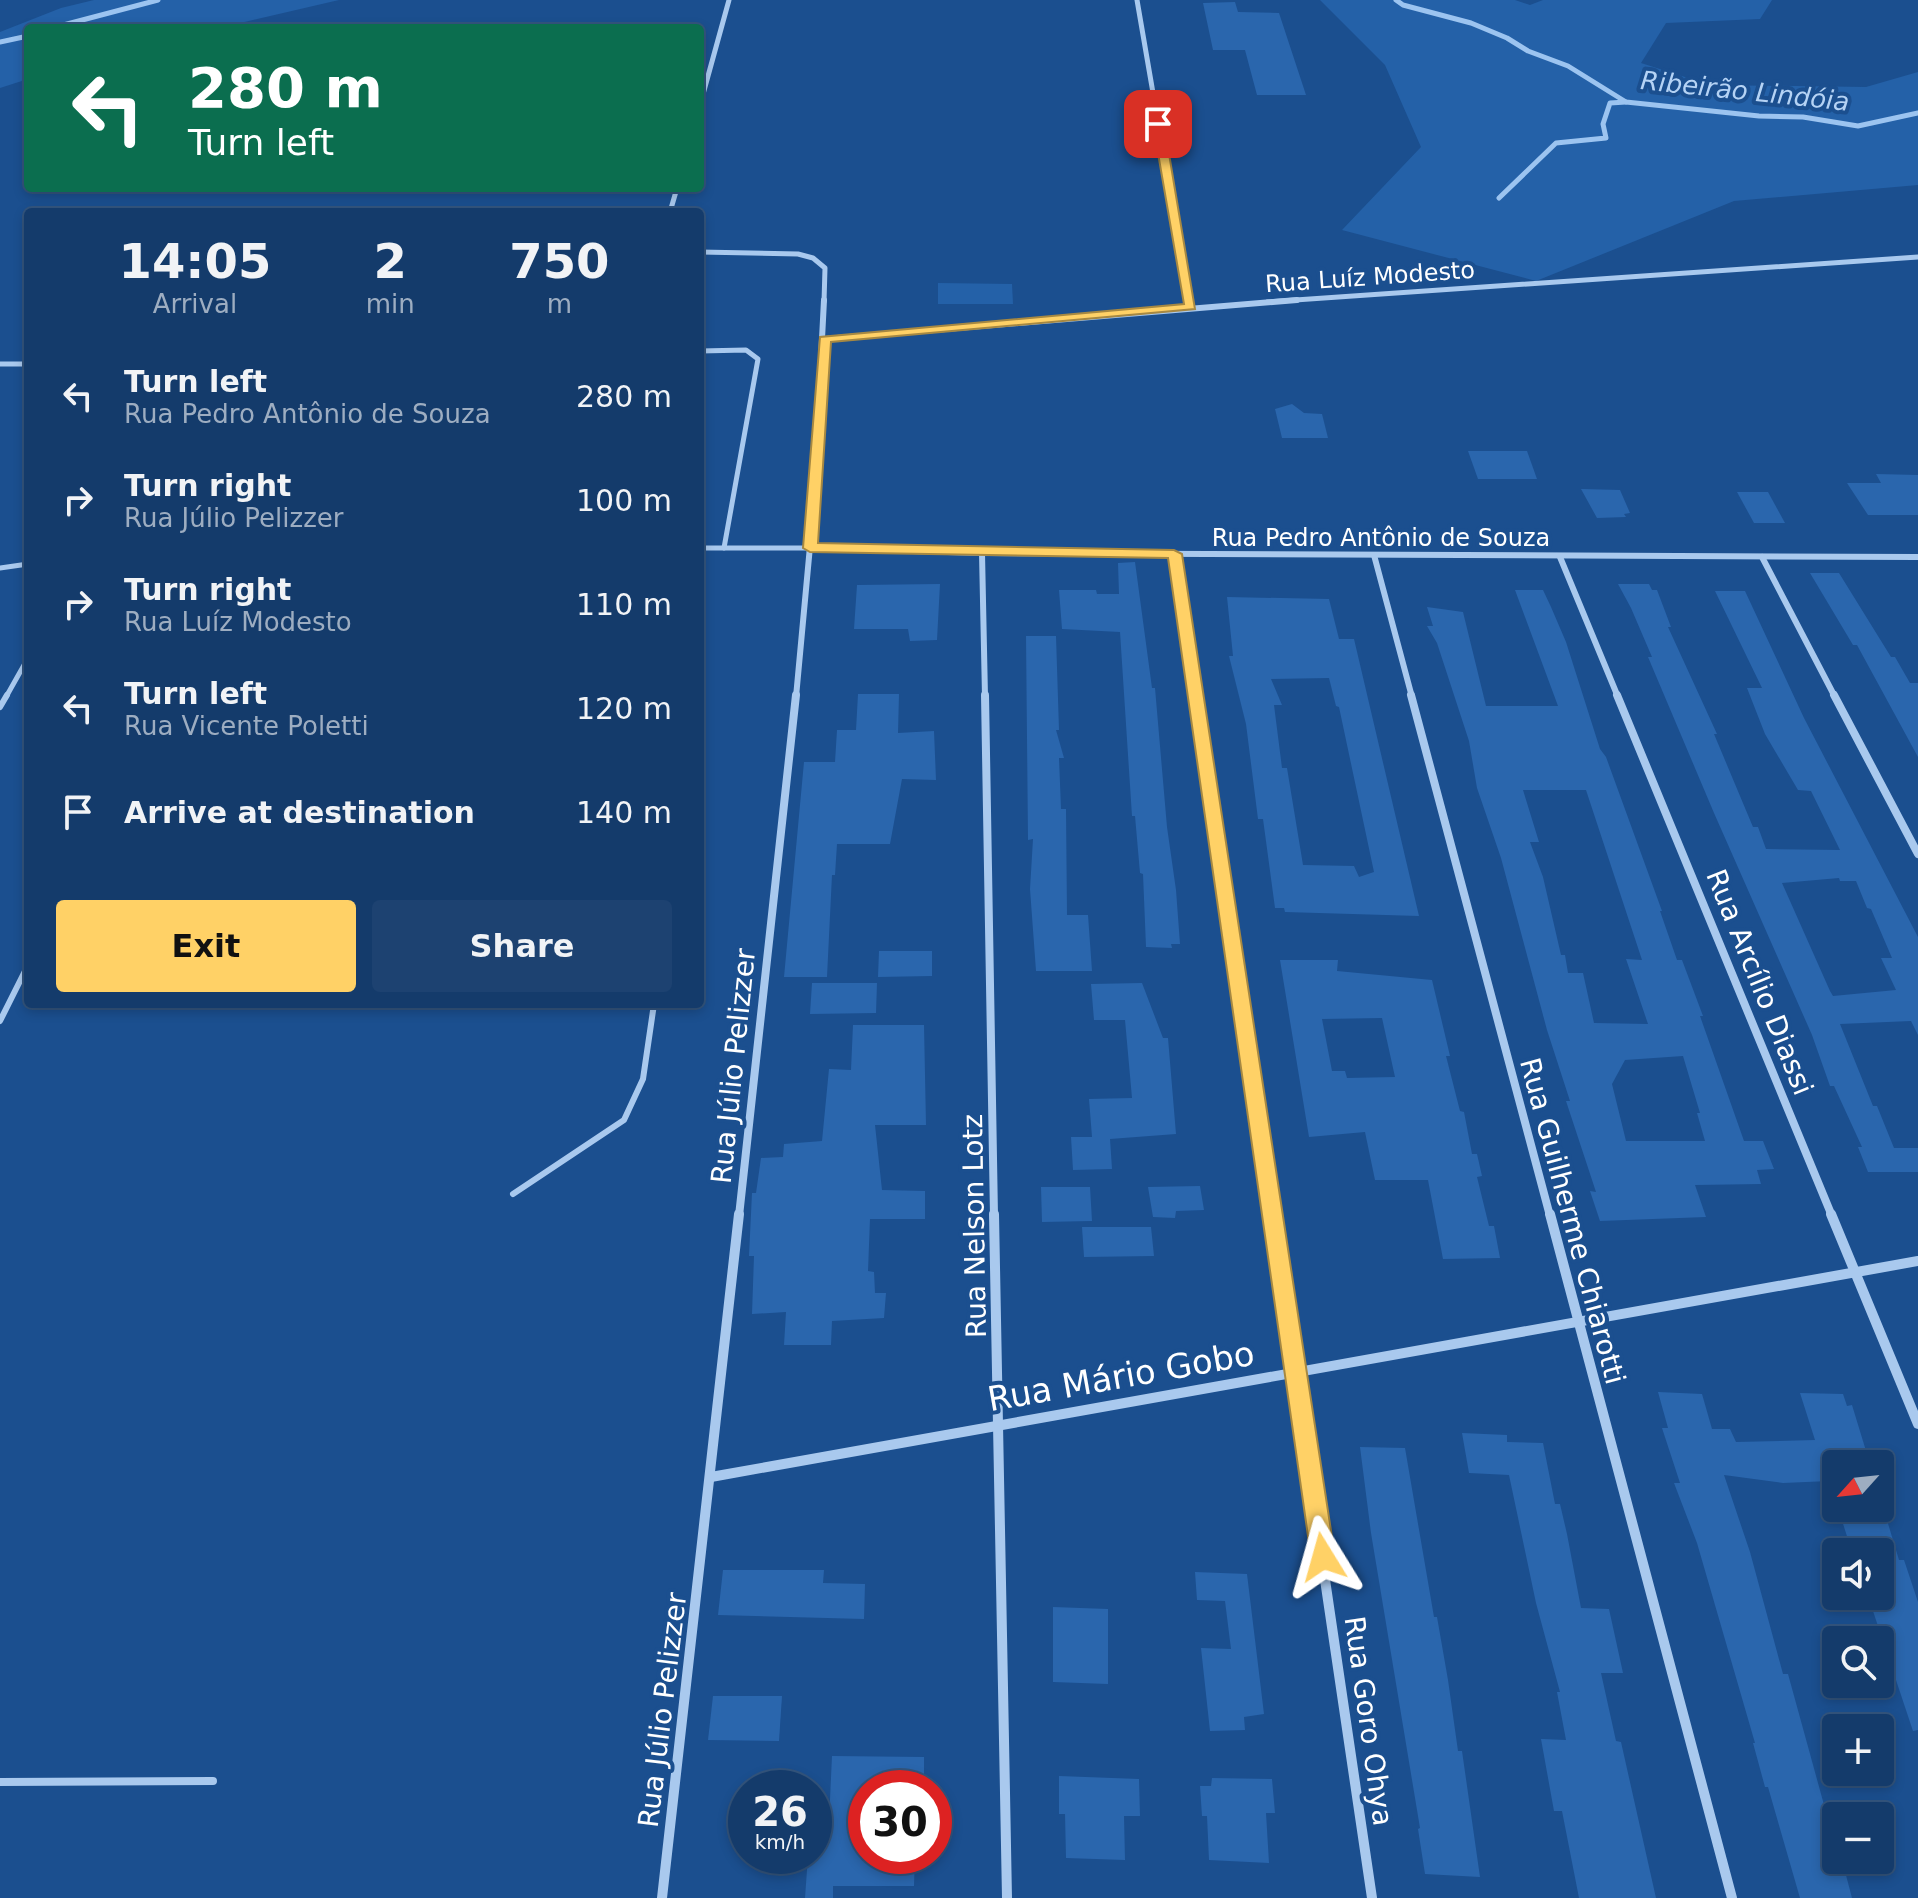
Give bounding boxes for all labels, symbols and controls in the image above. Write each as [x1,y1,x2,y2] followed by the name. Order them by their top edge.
[188,55,383,120] text: 280 m
[56,56,160,160] icon: left
[1639,65,1851,117] water label: Ribeirão Lindóia
[1124,90,1192,158] pin
[1136,102,1180,146] icon: arrive
[188,122,334,163] text: Turn left
[118,233,271,289] text: 14:05
[374,233,407,289] text: 2
[509,233,609,289] text: 750
[1264,256,1476,298] street label: Rua Luíz Modesto
[153,289,237,319] text: Arrival
[366,289,415,319] text: min
[547,289,572,319] text: m
[124,364,267,399] text: Turn left
[56,374,100,418] icon: left
[576,379,672,414] text: 280 m
[124,399,491,429] text: Rua Pedro Antônio de Souza
[124,468,291,503] text: Turn right
[56,478,100,522] icon: right
[576,483,672,518] text: 100 m
[124,503,344,533] text: Rua Júlio Pelizzer
[1212,524,1550,552] street label: Rua Pedro Antônio de Souza
[124,572,291,607] text: Turn right
[56,582,100,626] icon: right
[576,587,672,622] text: 110 m
[124,607,352,637] text: Rua Luíz Modesto
[124,676,267,711] text: Turn left
[56,686,100,730] icon: left
[576,691,672,726] text: 120 m
[124,711,369,741] text: Rua Vicente Poletti
[56,790,100,834] icon: arrive
[124,795,475,830] text: Arrive at destination
[576,795,672,830] text: 140 m
[1699,865,1820,1100] street label: Rua Arcílio Diassi
[56,900,356,992] button: Exit
[372,900,672,992] button: Share
[705,946,762,1185] street label: Rua Júlio Pelizzer
[1513,1054,1632,1388] street label: Rua Guilherme Chiarotti
[956,1114,993,1338] street label: Rua Nelson Lotz
[985,1333,1257,1419] street label: Rua Mário Gobo
[1822,1450,1894,1522] north arrow
[1822,1450,1894,1874] map controls
[1281,1515,1365,1599] position arrow
[1822,1538,1894,1610] button: sound
[632,1590,693,1829] street label: Rua Júlio Pelizzer
[1337,1614,1400,1828] street label: Rua Goro Ohya
[1822,1626,1894,1698] button: search
[1822,1714,1894,1786] button: +
[848,1770,952,1874] speed limit sign: 30
[752,1789,808,1835] text: 26
[1822,1802,1894,1874] button: −
[755,1830,805,1854] text: km/h

